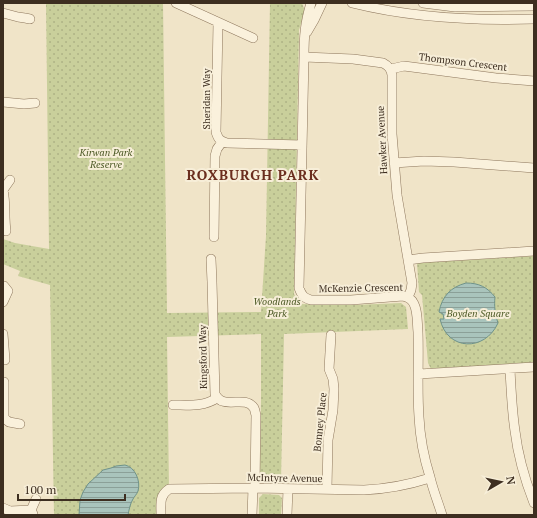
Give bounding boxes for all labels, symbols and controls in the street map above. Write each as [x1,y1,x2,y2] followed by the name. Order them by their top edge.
[418,50,508,74] street label: Thompson Crescent
[200,68,213,129] street label: Sheridan Way
[374,105,390,175] street label: Hawker Avenue
[79,146,133,171] park label: Kirwan Park Reserve
[187,165,319,184] district label: ROXBURGH PARK
[319,281,404,295] street label: McKenzie Crescent
[253,295,301,320] park label: Woodlands Park
[446,307,510,320] park label: Boyden Square
[196,324,210,389] street label: Kingsford Way
[310,392,330,452] street label: Bonney Place
[481,462,521,502] north arrow
[247,471,323,485] street label: McIntyre Avenue
[503,475,519,486] text: N
[18,476,125,502] scale bar
[24,482,57,497] text: 100 m

